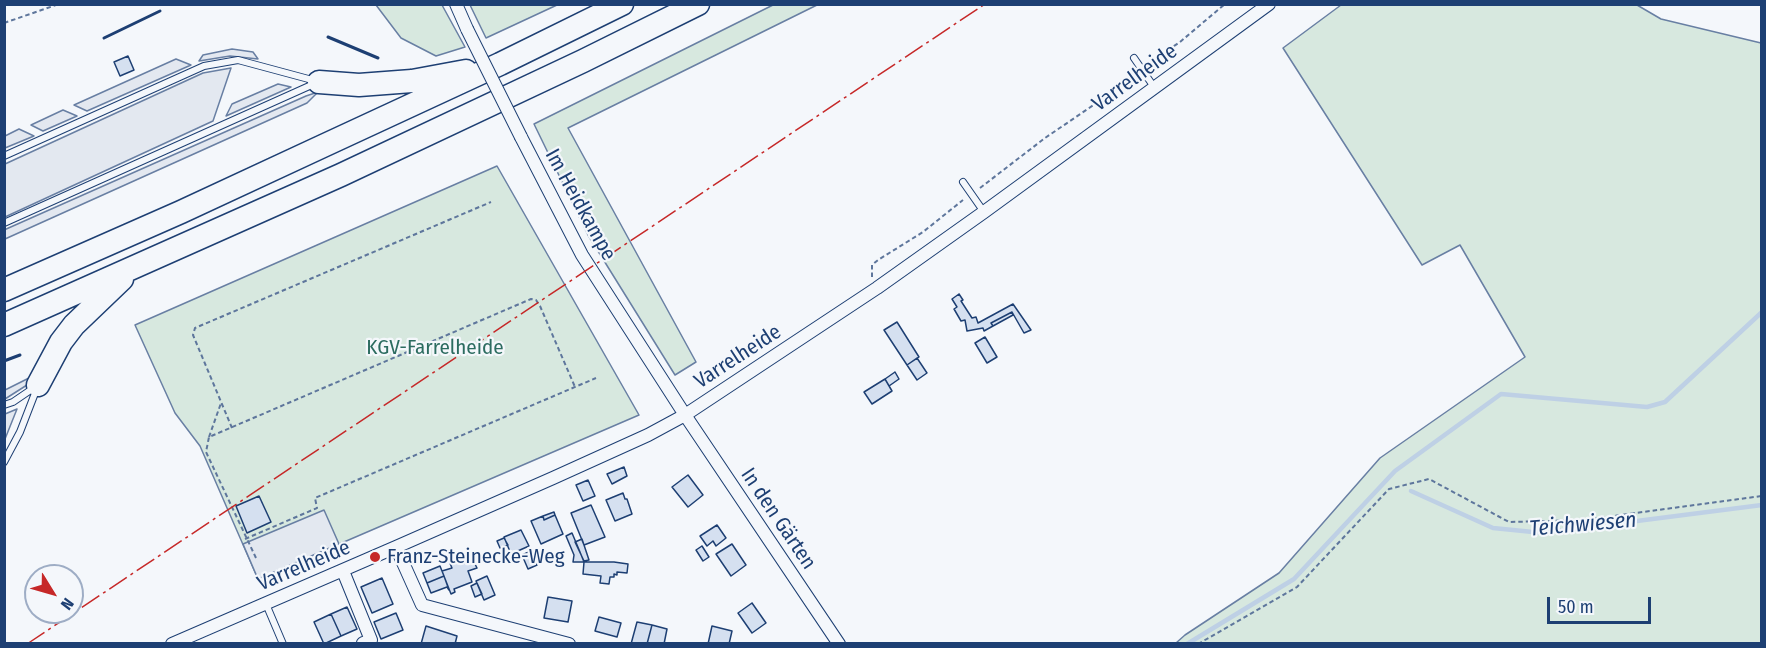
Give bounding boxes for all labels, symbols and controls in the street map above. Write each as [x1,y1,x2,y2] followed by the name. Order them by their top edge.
[1088,39,1182,117] street label: Varrelheide
[539,145,621,265] street label: Im Heidkampe
[690,320,786,394] street label: Varrelheide
[366,335,504,361] park label: KGV-Farrelheide
[735,464,821,574] street label: In den Gärten
[1528,507,1638,543] water label: Teichwiesen
[254,535,354,597] street label: Varrelheide
[387,544,565,570] place label: Franz-Steinecke-Weg
[368,550,382,564] marker: Franz-Steinecke-Weg
[24,564,84,624] north arrow
[1550,585,1654,623] scale bar
[57,594,78,613] text: N
[1558,596,1594,618] text: 50 m

